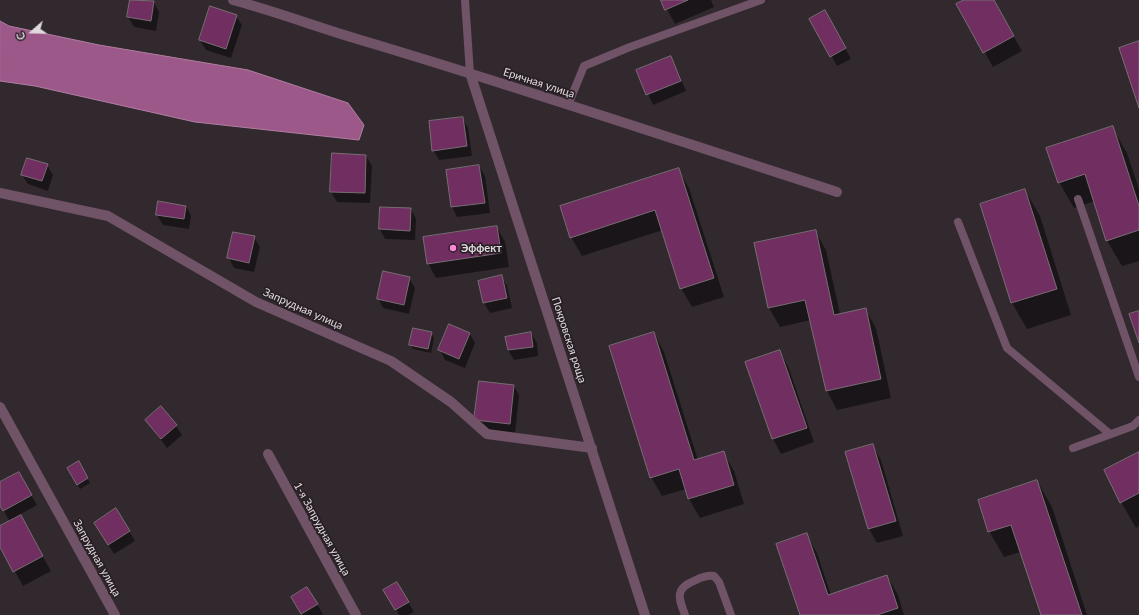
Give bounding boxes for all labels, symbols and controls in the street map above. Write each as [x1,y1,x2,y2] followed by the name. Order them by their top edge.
[12,12,52,52] north arrow
[13,31,28,42] text: С
[502,65,576,101] street label: Еричная улица
[461,241,502,255] place label: Эффект
[448,243,458,253] marker: Эффект
[261,286,345,332] street label: Запрудная улица
[549,295,589,385] street label: Покровская роща
[291,480,353,578] street label: 1-я Запрудная улица
[70,517,124,599] street label: Запрудная улица

